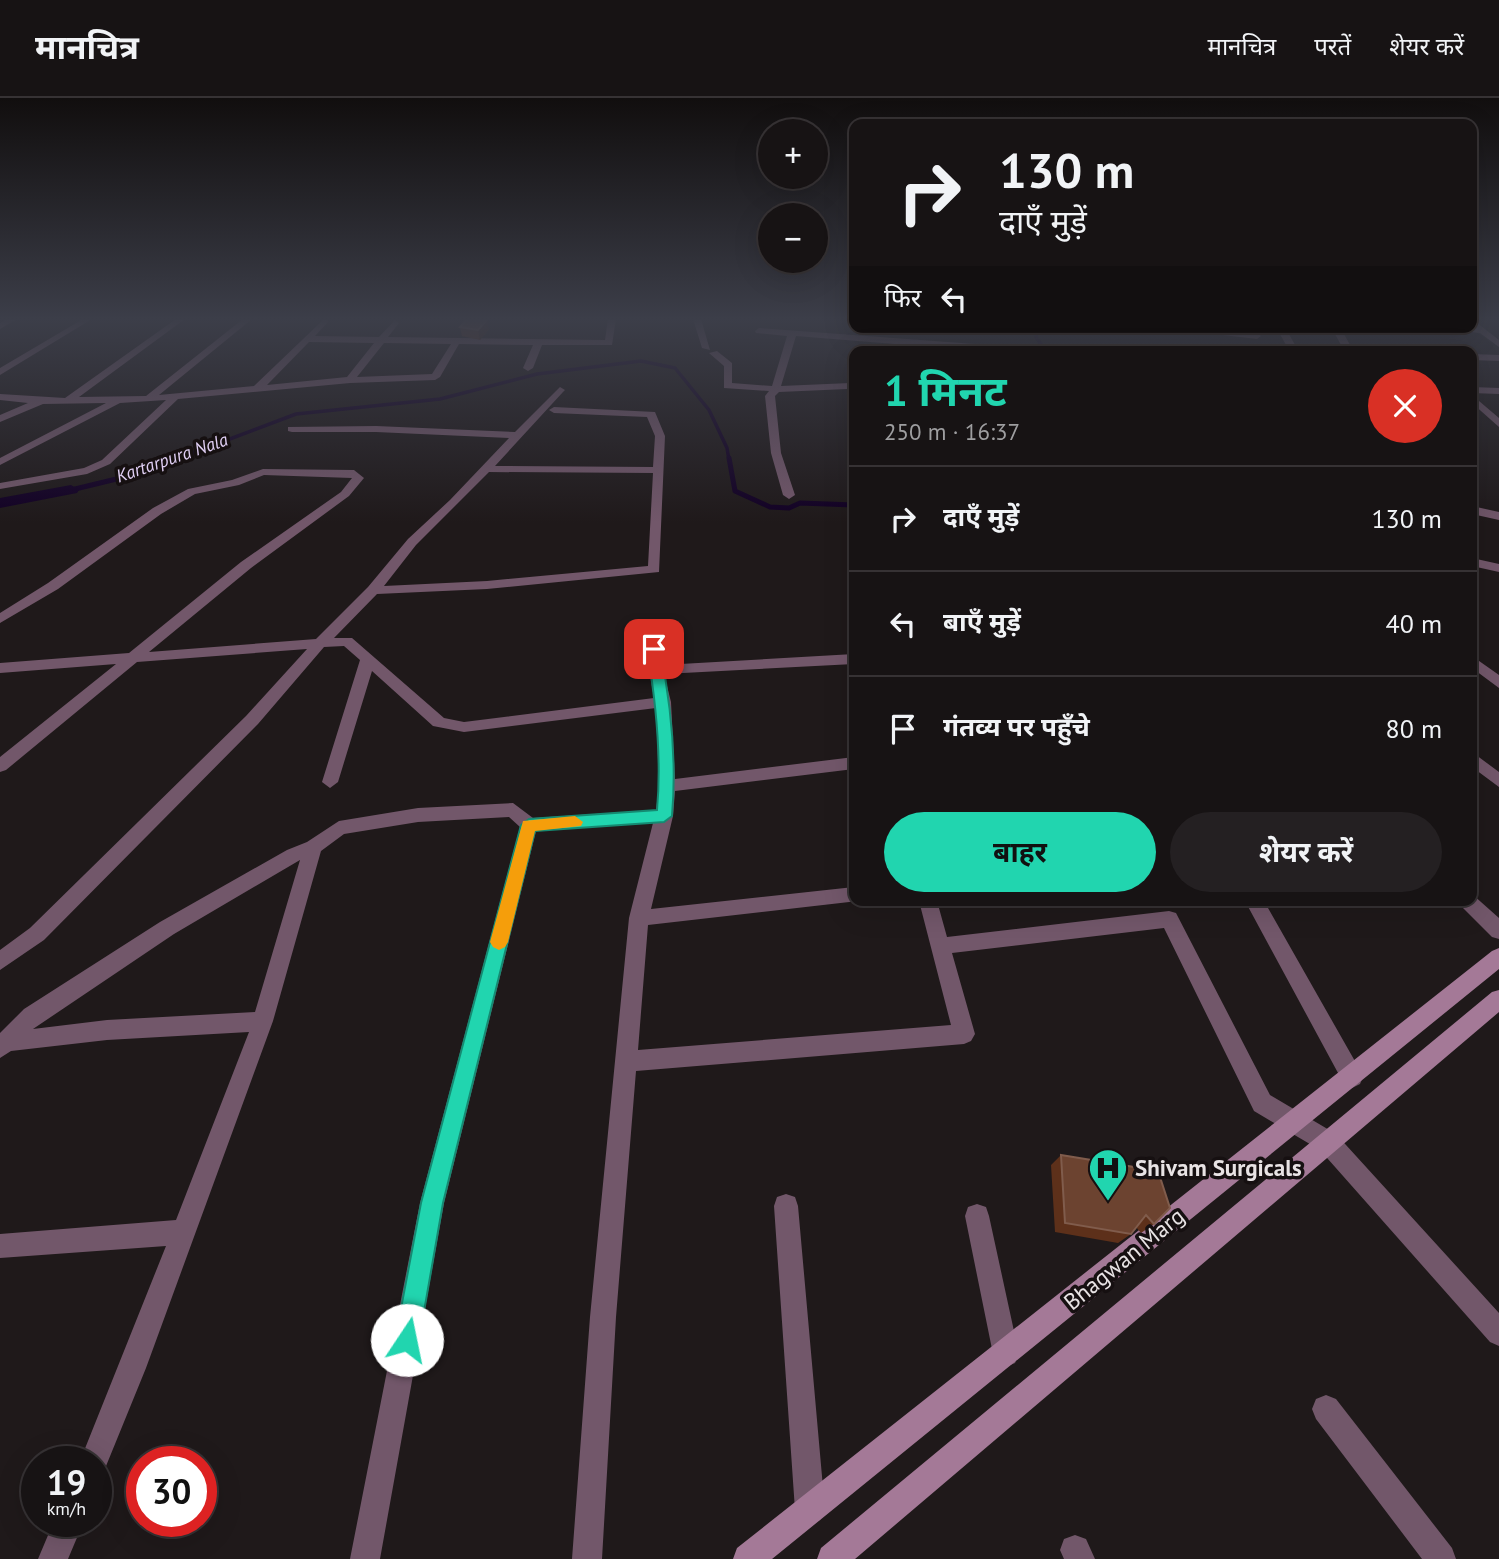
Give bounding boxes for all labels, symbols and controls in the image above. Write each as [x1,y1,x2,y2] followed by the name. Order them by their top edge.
[35,25,139,68] text: मानचित्र
[1208,31,1276,62] text: मानचित्र
[1314,31,1351,62] text: परतें
[1389,31,1464,62] text: शेयर करें
[758,119,828,273] map controls
[758,119,828,189] button: +
[999,138,1134,202] text: 130 m
[884,147,975,238] icon: right
[999,200,1087,242] text: दाएँ मुड़ें
[758,203,828,273] button: −
[935,280,973,318] icon: left
[884,281,921,314] text: फिर
[884,363,1007,418] text: 1 मिनट
[1368,369,1442,443] button: close
[884,417,1020,446] text: 250 m · 16:37
[113,428,231,487] water label: Kartarpura Nala
[884,500,922,538] icon: right
[943,500,1019,533] text: दाएँ मुड़ें
[1371,502,1442,535] text: 130 m
[884,605,922,643] icon: left
[943,605,1021,638] text: बाएँ मुड़ें
[1386,607,1442,640] text: 40 m
[624,619,684,679] pin
[635,630,673,668] icon: arrive
[884,710,922,748] icon: arrive
[943,710,1090,743] text: गंतव्य पर पहुँचे
[1386,712,1442,745] text: 80 m
[884,812,1156,892] button: बाहर
[1170,812,1442,892] button: शेयर करें
[1087,1147,1129,1202] hospital icon: Shivam Surgicals
[1135,1153,1302,1182] place label: Shivam Surgicals
[1058,1201,1190,1316] street label: Bhagwan Marg
[370,1303,444,1377] position arrow
[126,1446,217,1537] speed limit sign: 30
[47,1459,86,1505] text: 19
[47,1497,86,1520] text: km/h

